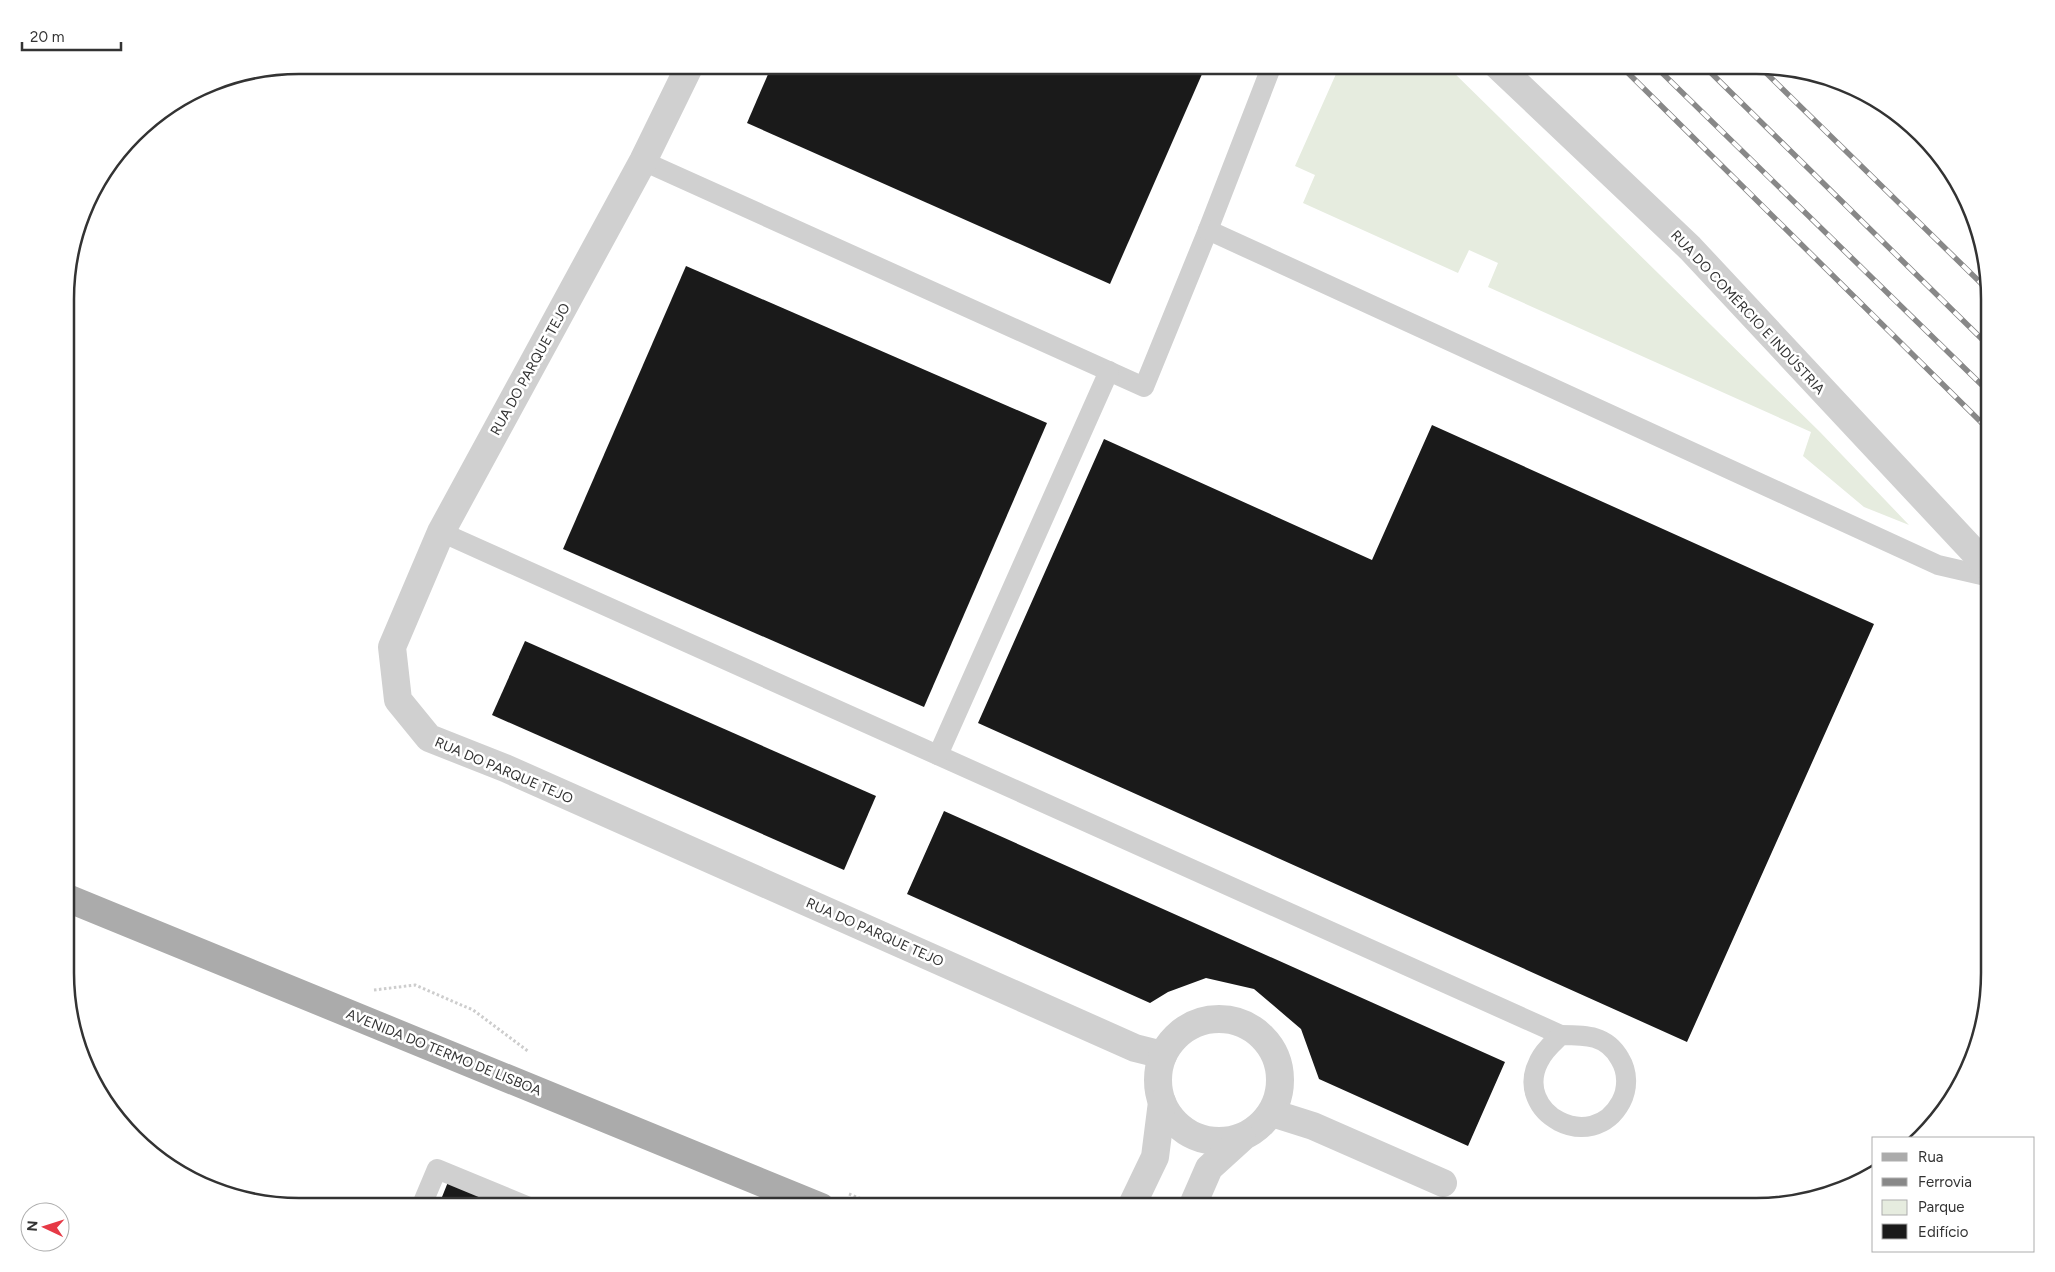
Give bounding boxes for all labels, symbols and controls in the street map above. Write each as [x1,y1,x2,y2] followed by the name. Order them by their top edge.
[22,20,121,52] scale bar
[30,28,64,46] text: 20 m
[1667,227,1829,398] street label: RUA DO COMÉRCIO E INDÚSTRIA
[487,300,574,438] street label: RUA DO PARQUE TEJO
[432,734,576,807] street label: RUA DO PARQUE TEJO
[803,894,946,970] street label: RUA DO PARQUE TEJO
[344,1005,544,1100] street label: AVENIDA DO TERMO DE LISBOA
[1872,1137,2035,1252] legend
[1918,1148,1943,1166] text: Rua
[1918,1173,1972,1191] text: Ferrovia
[1918,1198,1965,1216] text: Parque
[20,1202,70,1252] north arrow
[24,1220,41,1232] text: N
[1918,1223,1969,1241] text: Edifício

